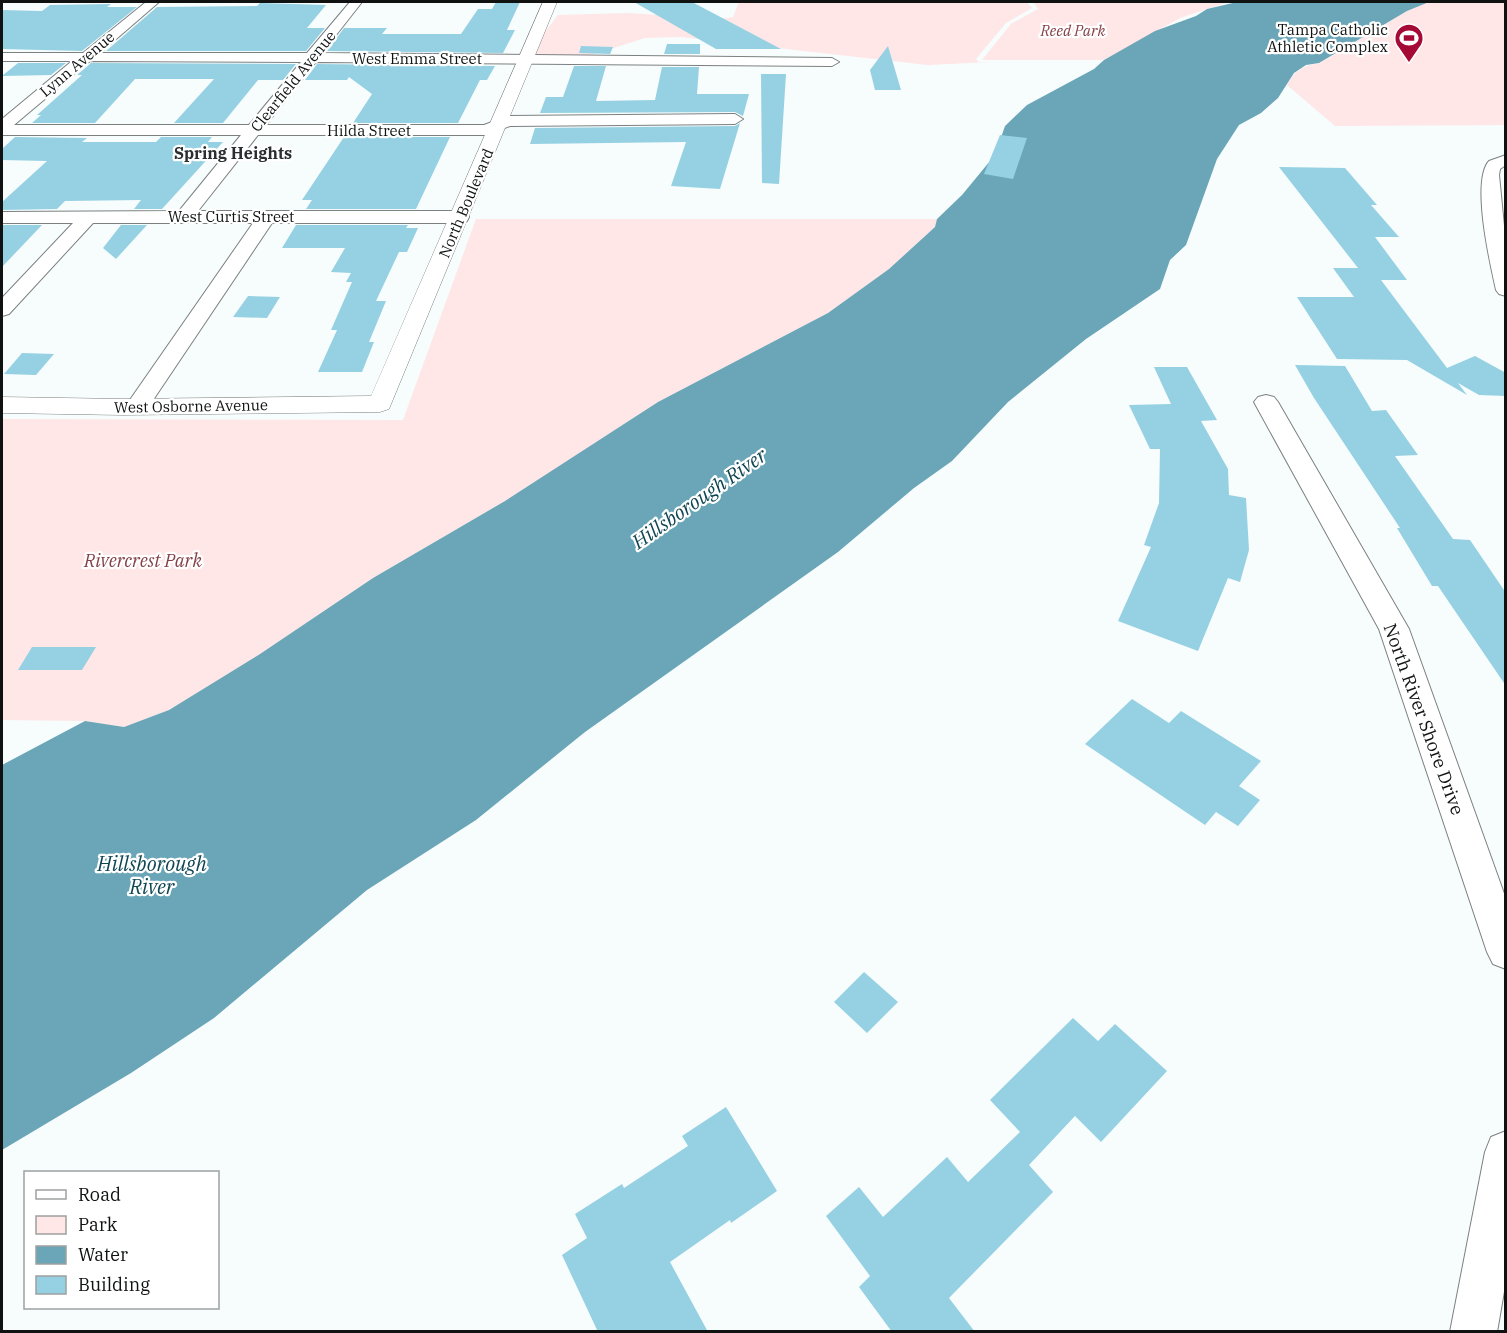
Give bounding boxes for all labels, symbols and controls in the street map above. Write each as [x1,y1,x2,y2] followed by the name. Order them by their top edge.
[1267,20,1388,56] place label: Tampa Catholic Athletic Complex
[1039,21,1106,40] park label: Reed Park
[1393,22,1425,64] sports icon: Tampa Catholic Athletic Complex
[36,27,118,101] street label: Lynn Avenue
[246,27,340,135] street label: Clearfield Avenue
[352,49,482,68] street label: West Emma Street
[327,121,411,140] street label: Hilda Street
[174,143,292,163] district label: Spring Heights
[434,145,498,261] street label: North Boulevard
[168,207,294,226] street label: West Curtis Street
[114,395,268,417] street label: West Osborne Avenue
[625,441,773,555] water label: Hillsborough River
[83,549,202,572] park label: Rivercrest Park
[1379,620,1469,818] street label: North River Shore Drive
[96,850,207,900] water label: Hillsborough River
[24,1171,219,1309] legend
[78,1183,121,1206] text: Road
[78,1213,118,1236] text: Park
[78,1243,128,1266] text: Water
[78,1273,150,1296] text: Building

